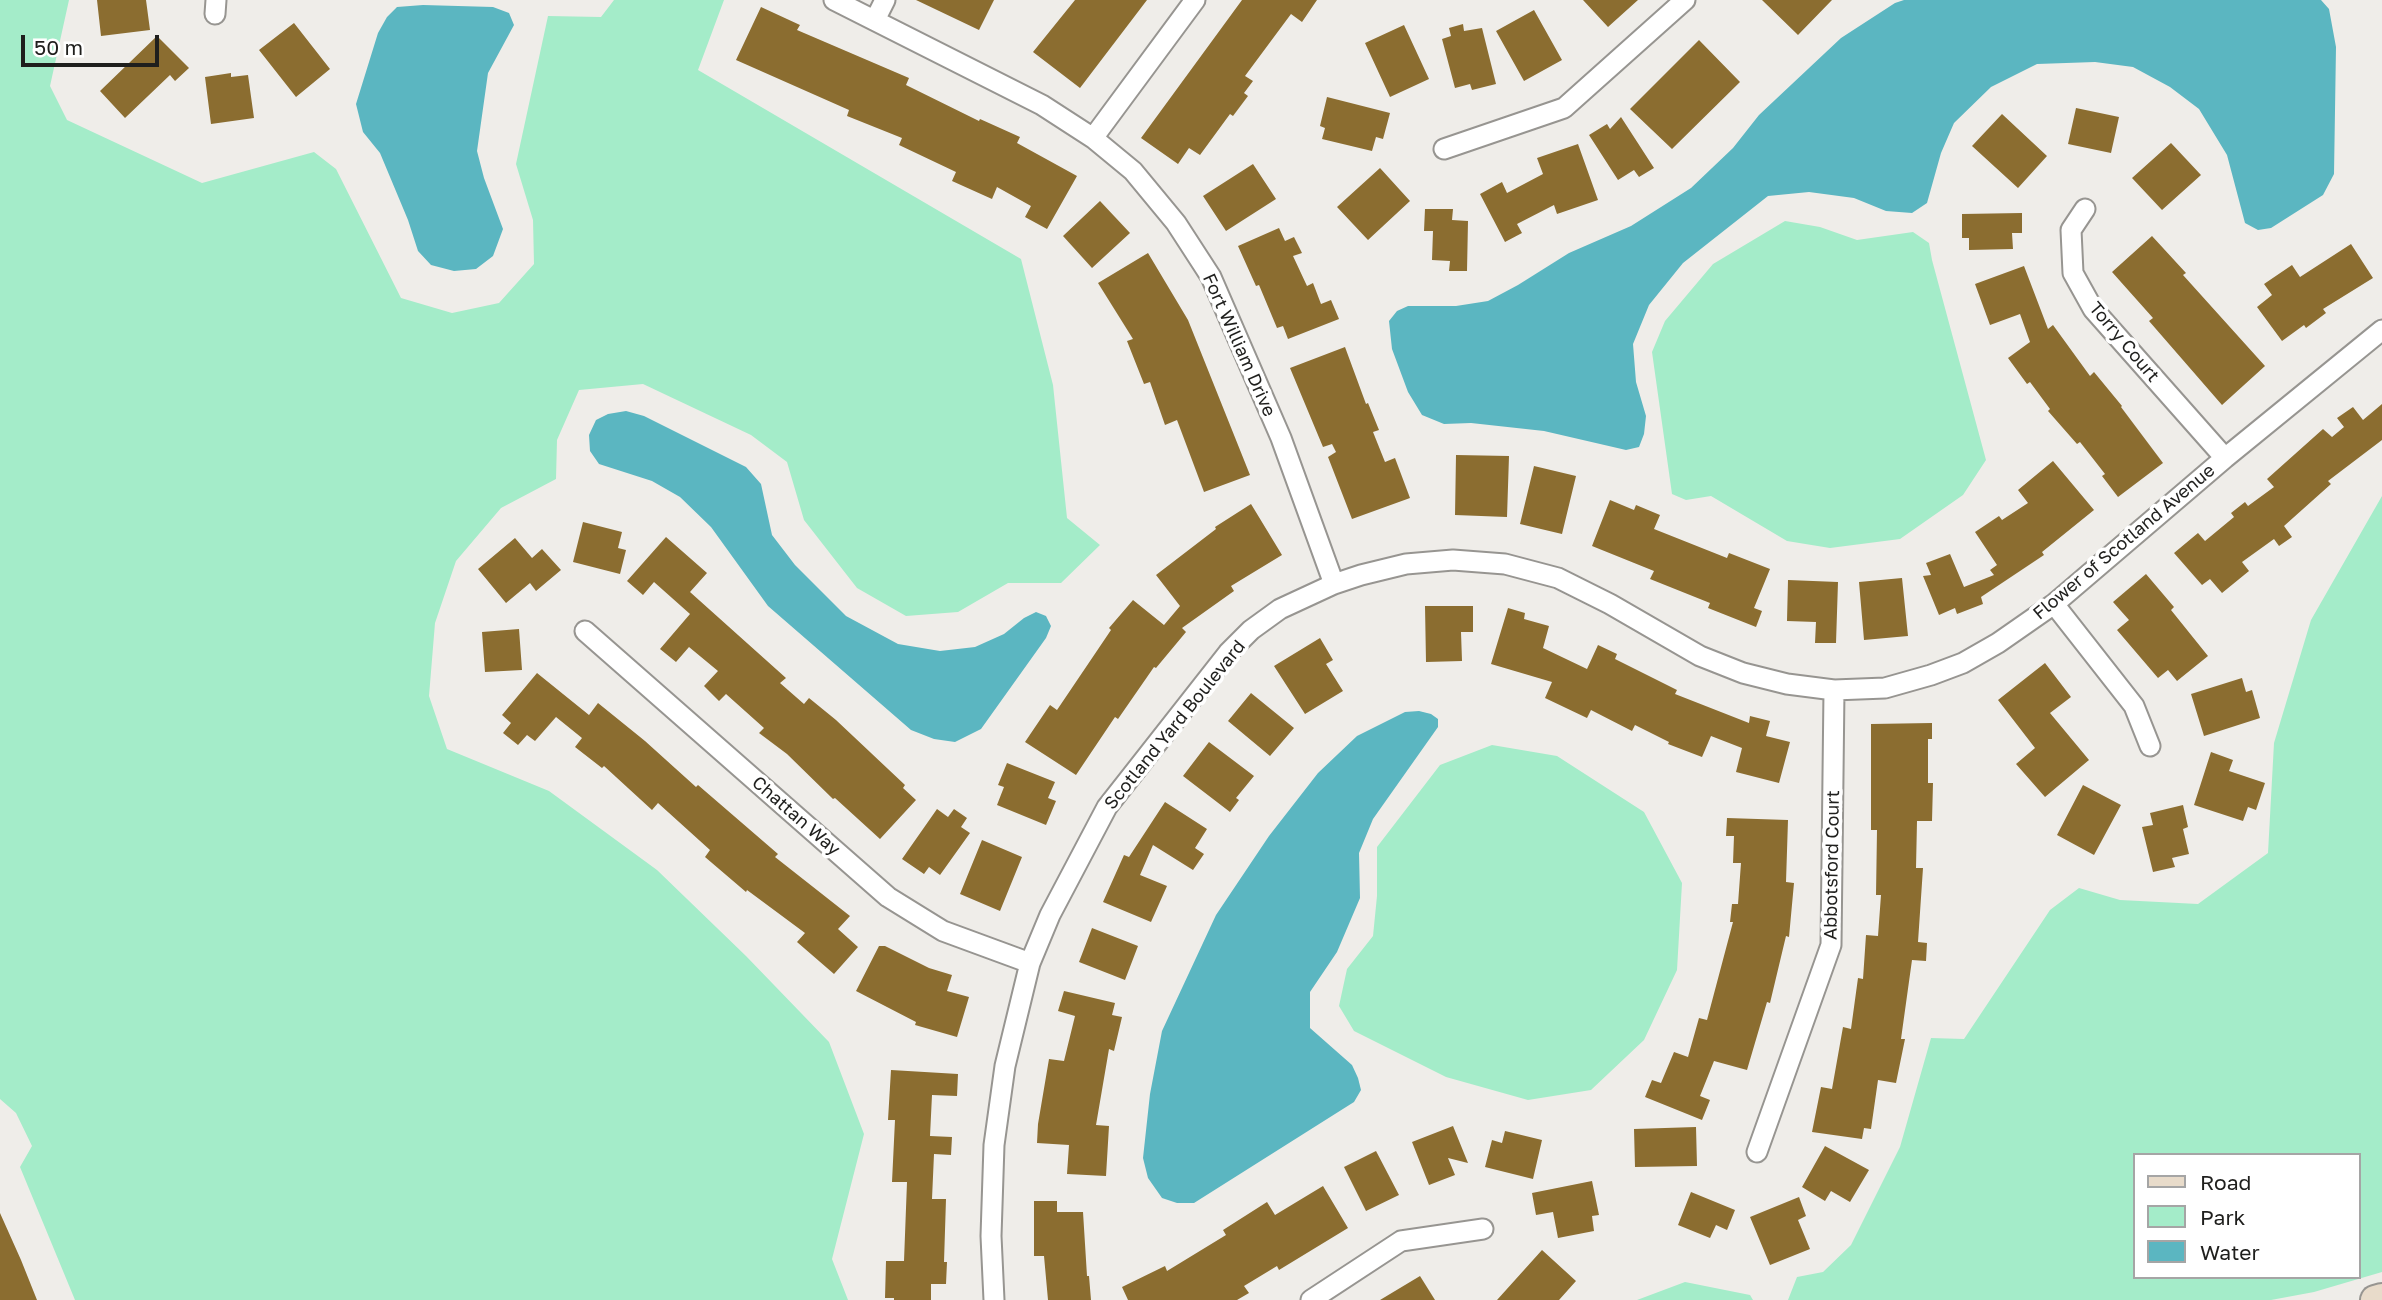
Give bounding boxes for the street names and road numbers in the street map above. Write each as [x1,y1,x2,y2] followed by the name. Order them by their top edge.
[1198,270,1280,420] street label: Fort William Drive
[2084,298,2164,386] street label: Torry Court
[2029,460,2219,624] street label: Flower of Scotland Avenue
[1100,636,1250,814] street label: Scotland Yard Boulevard
[748,772,844,860] street label: Chattan Way
[1820,790,1844,940] street label: Abbotsford Court

